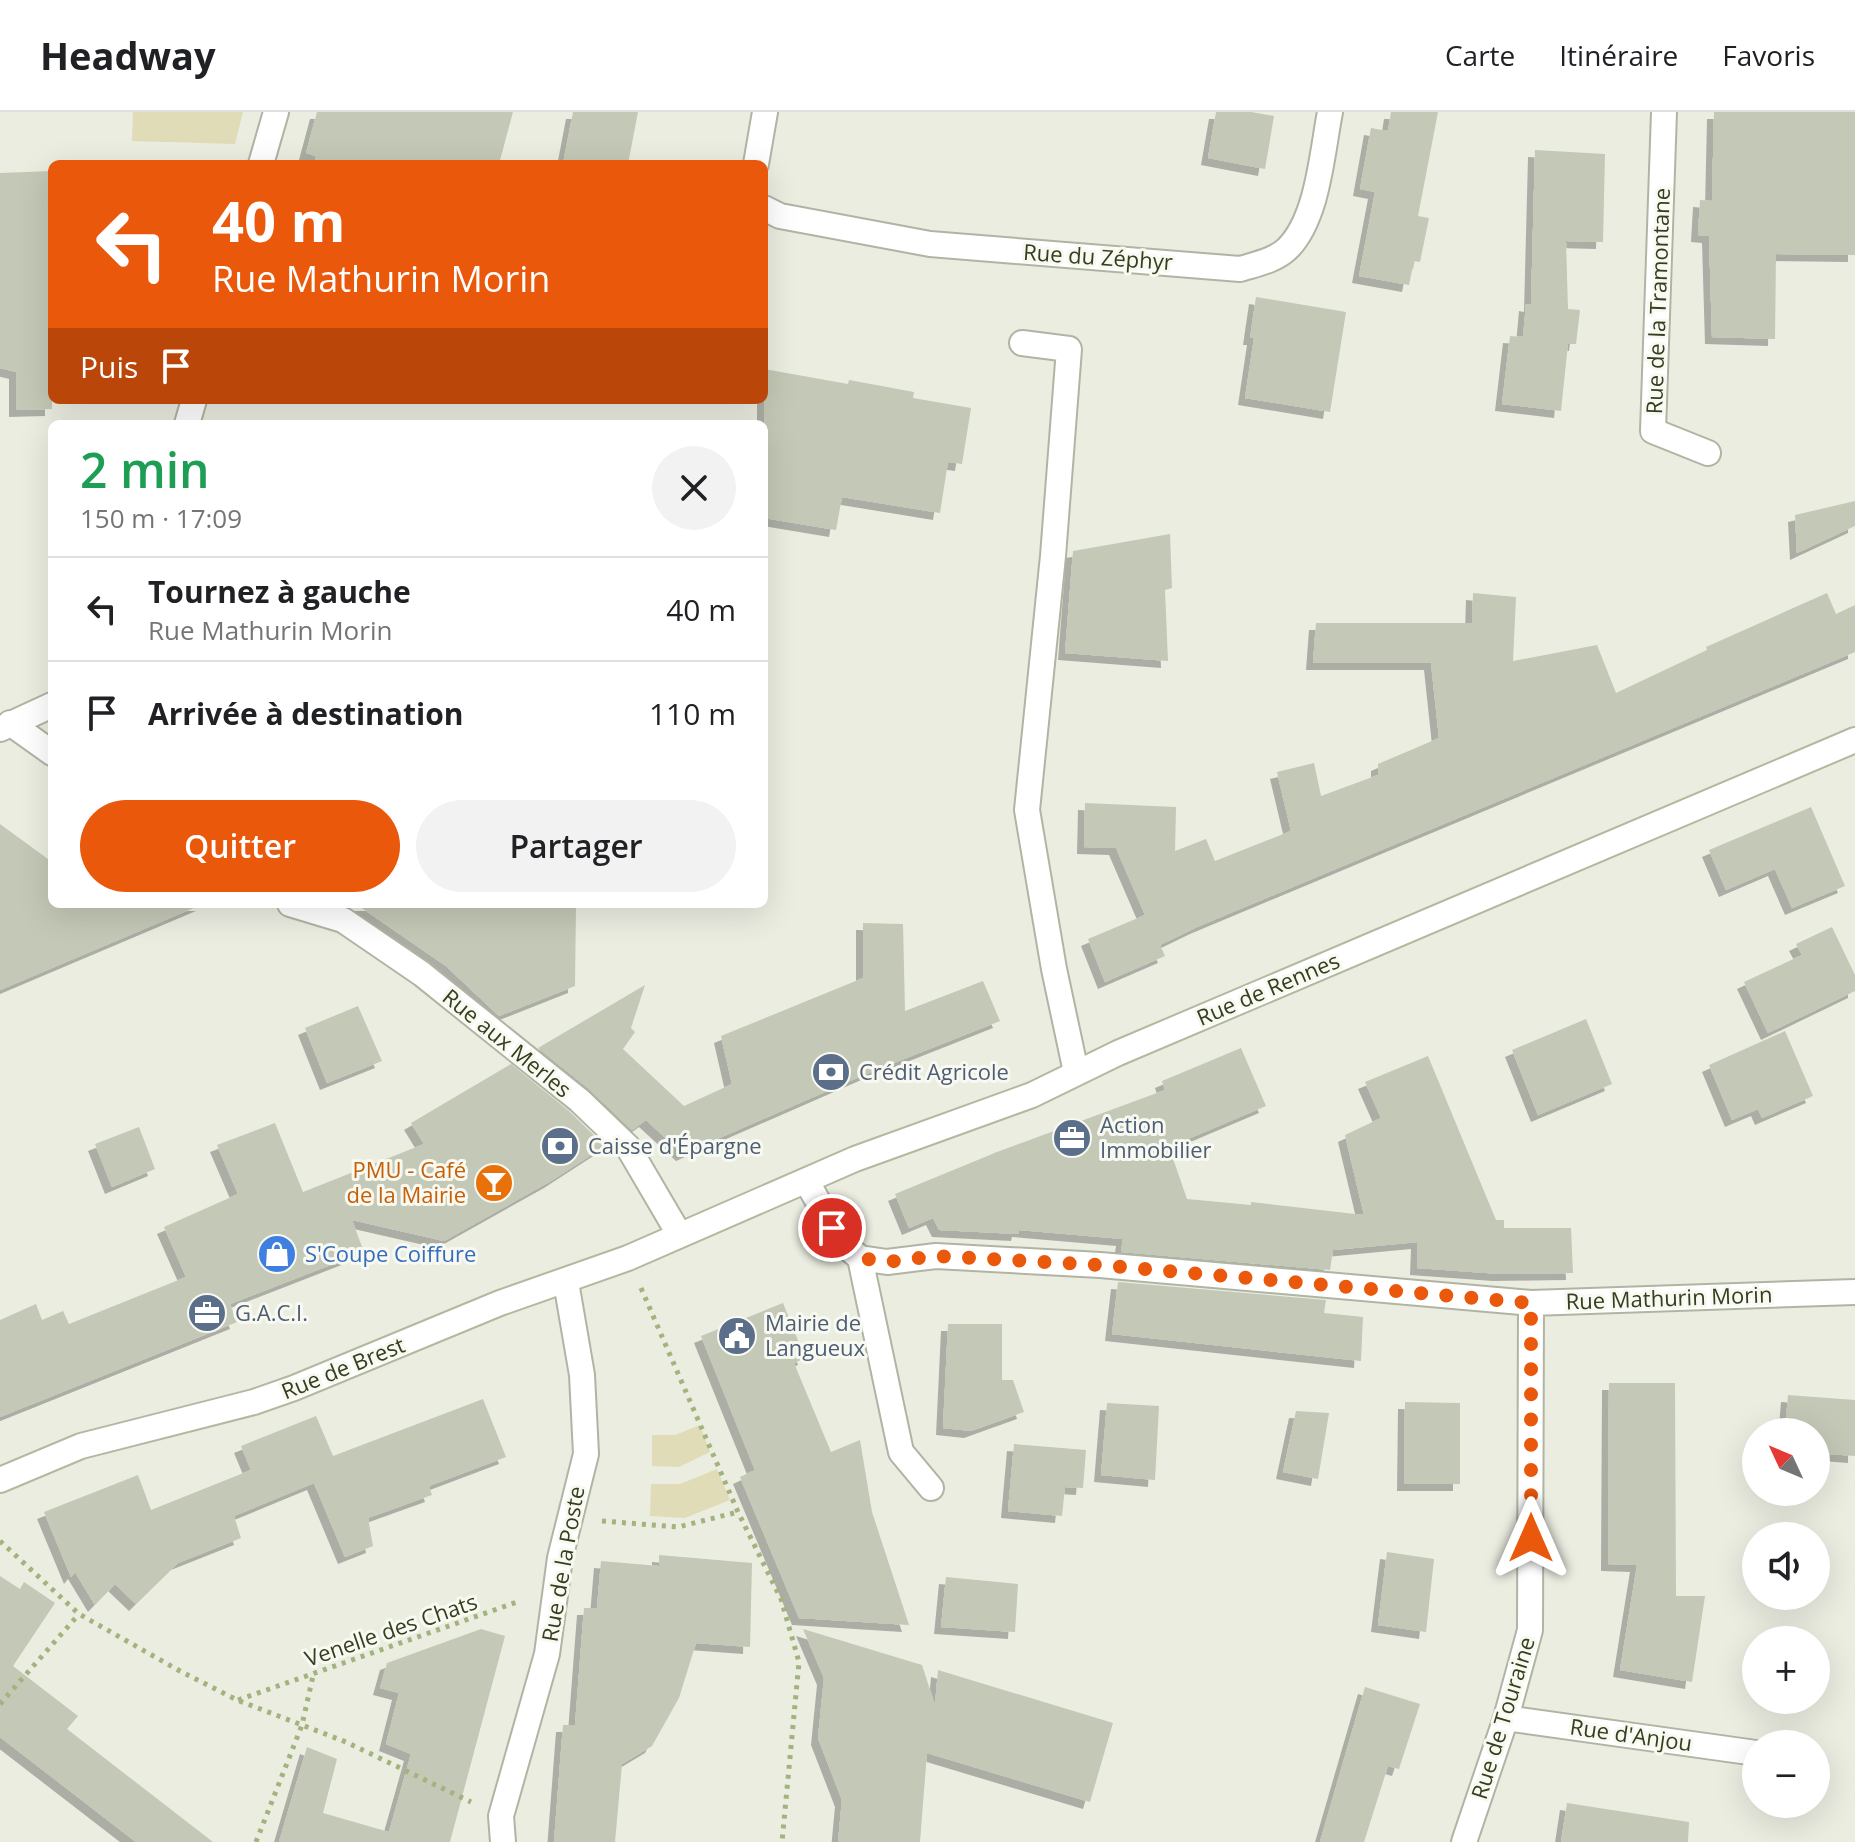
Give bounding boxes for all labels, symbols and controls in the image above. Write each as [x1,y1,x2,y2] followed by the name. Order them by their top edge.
[40,29,216,81] text: Headway
[1445,36,1515,74] text: Carte
[1559,36,1678,74] text: Itinéraire
[1722,36,1815,74] text: Favoris
[212,182,346,258] text: 40 m
[1638,187,1676,415] street label: Rue de la Tramontane
[80,192,184,296] icon: left
[1022,236,1174,276] street label: Rue du Zéphyr
[212,254,550,303] text: Rue Mathurin Morin
[154,344,198,388] icon: arrive
[80,346,138,387] text: Puis
[80,437,210,502] text: 2 min
[652,446,736,530] button: close
[80,500,242,536] text: 150 m · 17:09
[148,571,411,612] text: Tournez à gauche
[80,587,124,631] icon: left
[666,589,736,630] text: 40 m
[148,612,392,648] text: Rue Mathurin Morin
[80,691,124,735] icon: arrive
[148,693,463,734] text: Arrivée à destination
[649,693,736,734] text: 110 m
[80,800,400,892] button: Quitter
[416,800,736,892] button: Partager
[1192,944,1344,1032] street label: Rue de Rennes
[437,981,578,1103] street label: Rue aux Merles
[810,1051,852,1093] bank icon: Crédit Agricole
[859,1056,1009,1086] place label: Crédit Agricole
[1100,1109,1212,1164] place label: Action Immobilier
[1051,1117,1093,1159] office icon: Action Immobilier
[539,1125,581,1167] bank icon: Caisse d'Épargne
[588,1130,762,1160] place label: Caisse d'Épargne
[347,1154,466,1209] place label: PMU - Café de la Mairie
[473,1162,515,1204] bar icon: PMU - Café de la Mairie
[798,1194,866,1262] pin
[810,1206,854,1250] icon: arrive
[256,1233,298,1275] shop icon: S'Coupe Coiffure
[305,1238,476,1268] place label: S'Coupe Coiffure
[1565,1278,1773,1316] street label: Rue Mathurin Morin
[186,1292,228,1334] office icon: G.A.C.I.
[235,1297,308,1327] place label: G.A.C.I.
[765,1307,865,1362] place label: Mairie de Langueux
[716,1315,758,1357] public building icon: Mairie de Langueux
[276,1329,409,1405] street label: Rue de Brest
[1742,1418,1830,1506] north arrow
[1742,1418,1830,1818] map controls
[534,1484,590,1644] street label: Rue de la Poste
[1489,1496,1573,1580] position arrow
[1742,1522,1830,1610] button: sound
[301,1586,481,1673] street label: Venelle des Chats
[1742,1626,1830,1714] button: +
[1463,1633,1541,1802] street label: Rue de Touraine
[1568,1711,1694,1757] street label: Rue d'Anjou
[1742,1730,1830,1818] button: −

